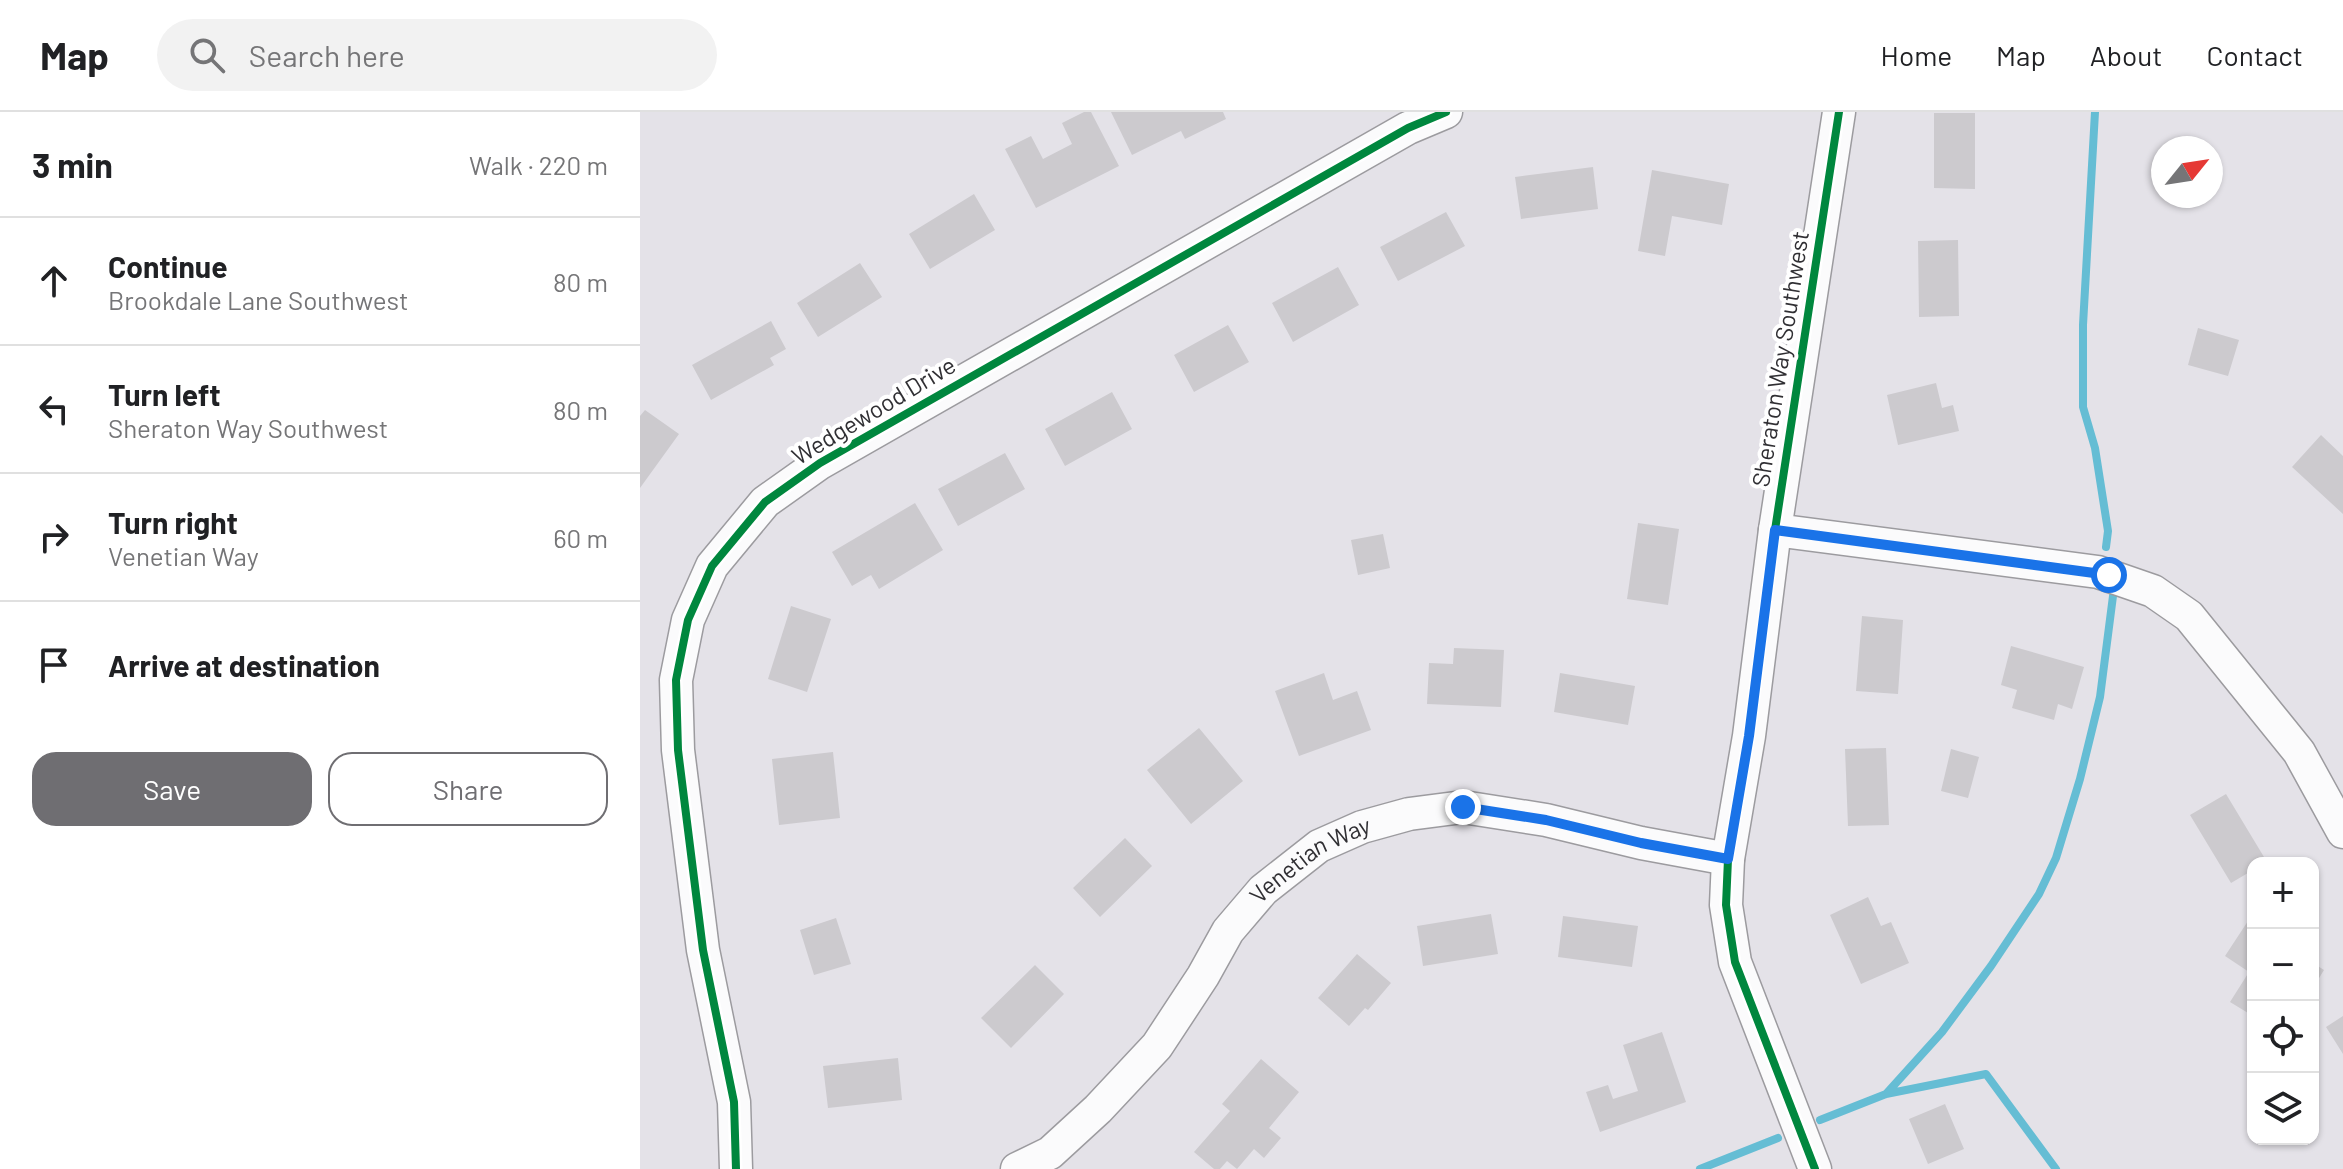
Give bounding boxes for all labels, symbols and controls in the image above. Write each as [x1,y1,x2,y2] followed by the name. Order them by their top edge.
[157,19,717,91] search box
[40,32,109,78] text: Map
[185,33,229,77] icon: search
[249,37,405,73] text: Search here
[1881,38,1952,72] text: Home
[1996,38,2046,72] text: Map
[2090,38,2162,72] text: About
[2206,38,2303,72] text: Contact
[2151,136,2223,208] north arrow
[32,144,113,185] text: 3 min
[469,149,608,180] text: Walk · 220 m
[1745,229,1814,489] street label: Sheraton Way Southwest
[108,248,228,284] text: Continue
[32,259,76,303] icon: ahead
[553,266,608,297] text: 80 m
[108,284,408,315] text: Brookdale Lane Southwest
[786,350,960,470] street label: Wedgewood Drive
[108,376,221,412] text: Turn left
[32,387,76,431] icon: left
[553,394,608,425] text: 80 m
[108,412,388,443] text: Sheraton Way Southwest
[108,504,238,540] text: Turn right
[32,515,76,559] icon: right
[553,522,608,553] text: 60 m
[108,540,259,571] text: Venetian Way
[2091,557,2127,593] route start
[32,643,76,687] icon: arrive
[108,647,380,683] text: Arrive at destination
[32,752,312,826] button: Save
[328,752,608,826] button: Share
[1445,789,1481,825] route end
[1242,809,1373,908] street label: Venetian Way
[2247,857,2319,1145] map controls
[2247,857,2319,929] button: +
[2247,929,2319,1001] button: −
[2247,1001,2319,1073] button: locate
[2247,1073,2319,1145] button: layers

